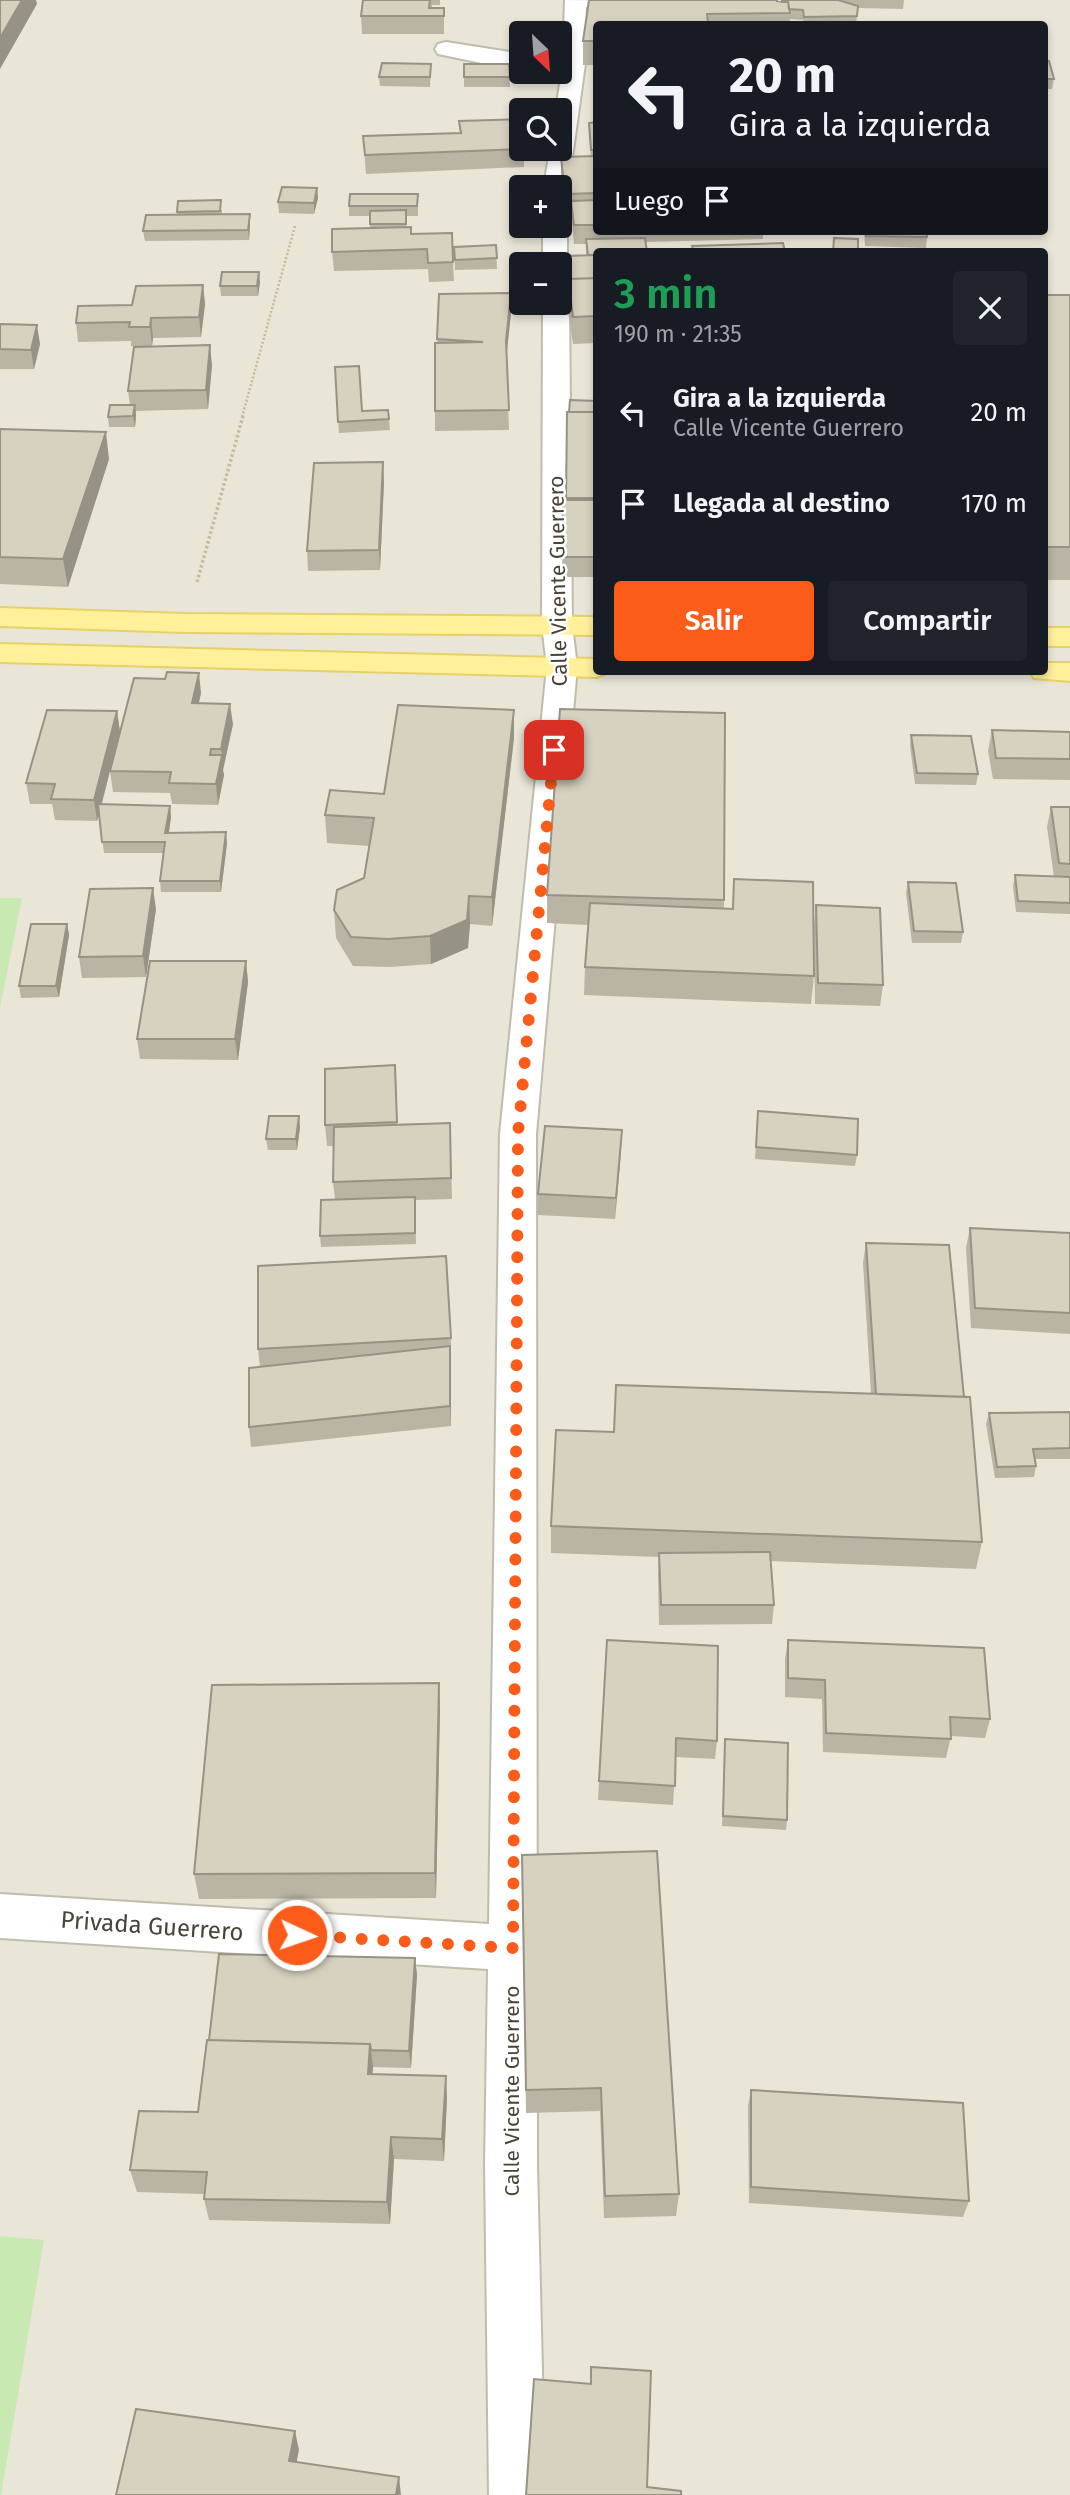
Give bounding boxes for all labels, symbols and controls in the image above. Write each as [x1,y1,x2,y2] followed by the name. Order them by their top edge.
[509,21,572,84] north arrow
[509,21,572,315] map controls
[729,46,836,105] text: 20 m
[614,49,705,140] icon: left
[509,98,572,161] button: search
[729,106,991,144] text: Gira a la izquierda
[509,175,572,238] button: +
[698,182,736,220] icon: arrive
[614,186,684,217] text: Luego
[509,252,572,315] button: −
[614,269,718,319] text: 3 min
[953,271,1027,345] button: close
[614,320,742,348] text: 190 m · 21:35
[673,383,886,414] text: Gira a la izquierda
[614,394,652,432] icon: left
[970,397,1027,428] text: 20 m
[673,414,904,442] text: Calle Vicente Guerrero
[543,475,573,687] street label: Calle Vicente Guerrero
[614,485,652,523] icon: arrive
[673,488,890,519] text: Llegada al destino
[961,488,1027,519] text: 170 m
[614,581,814,661] button: Salir
[828,581,1027,661] button: Compartir
[524,720,584,780] pin
[535,731,573,769] icon: arrive
[260,1898,334,1972] position arrow
[60,1906,244,1946] street label: Privada Guerrero
[499,1986,525,2196] street label: Calle Vicente Guerrero

